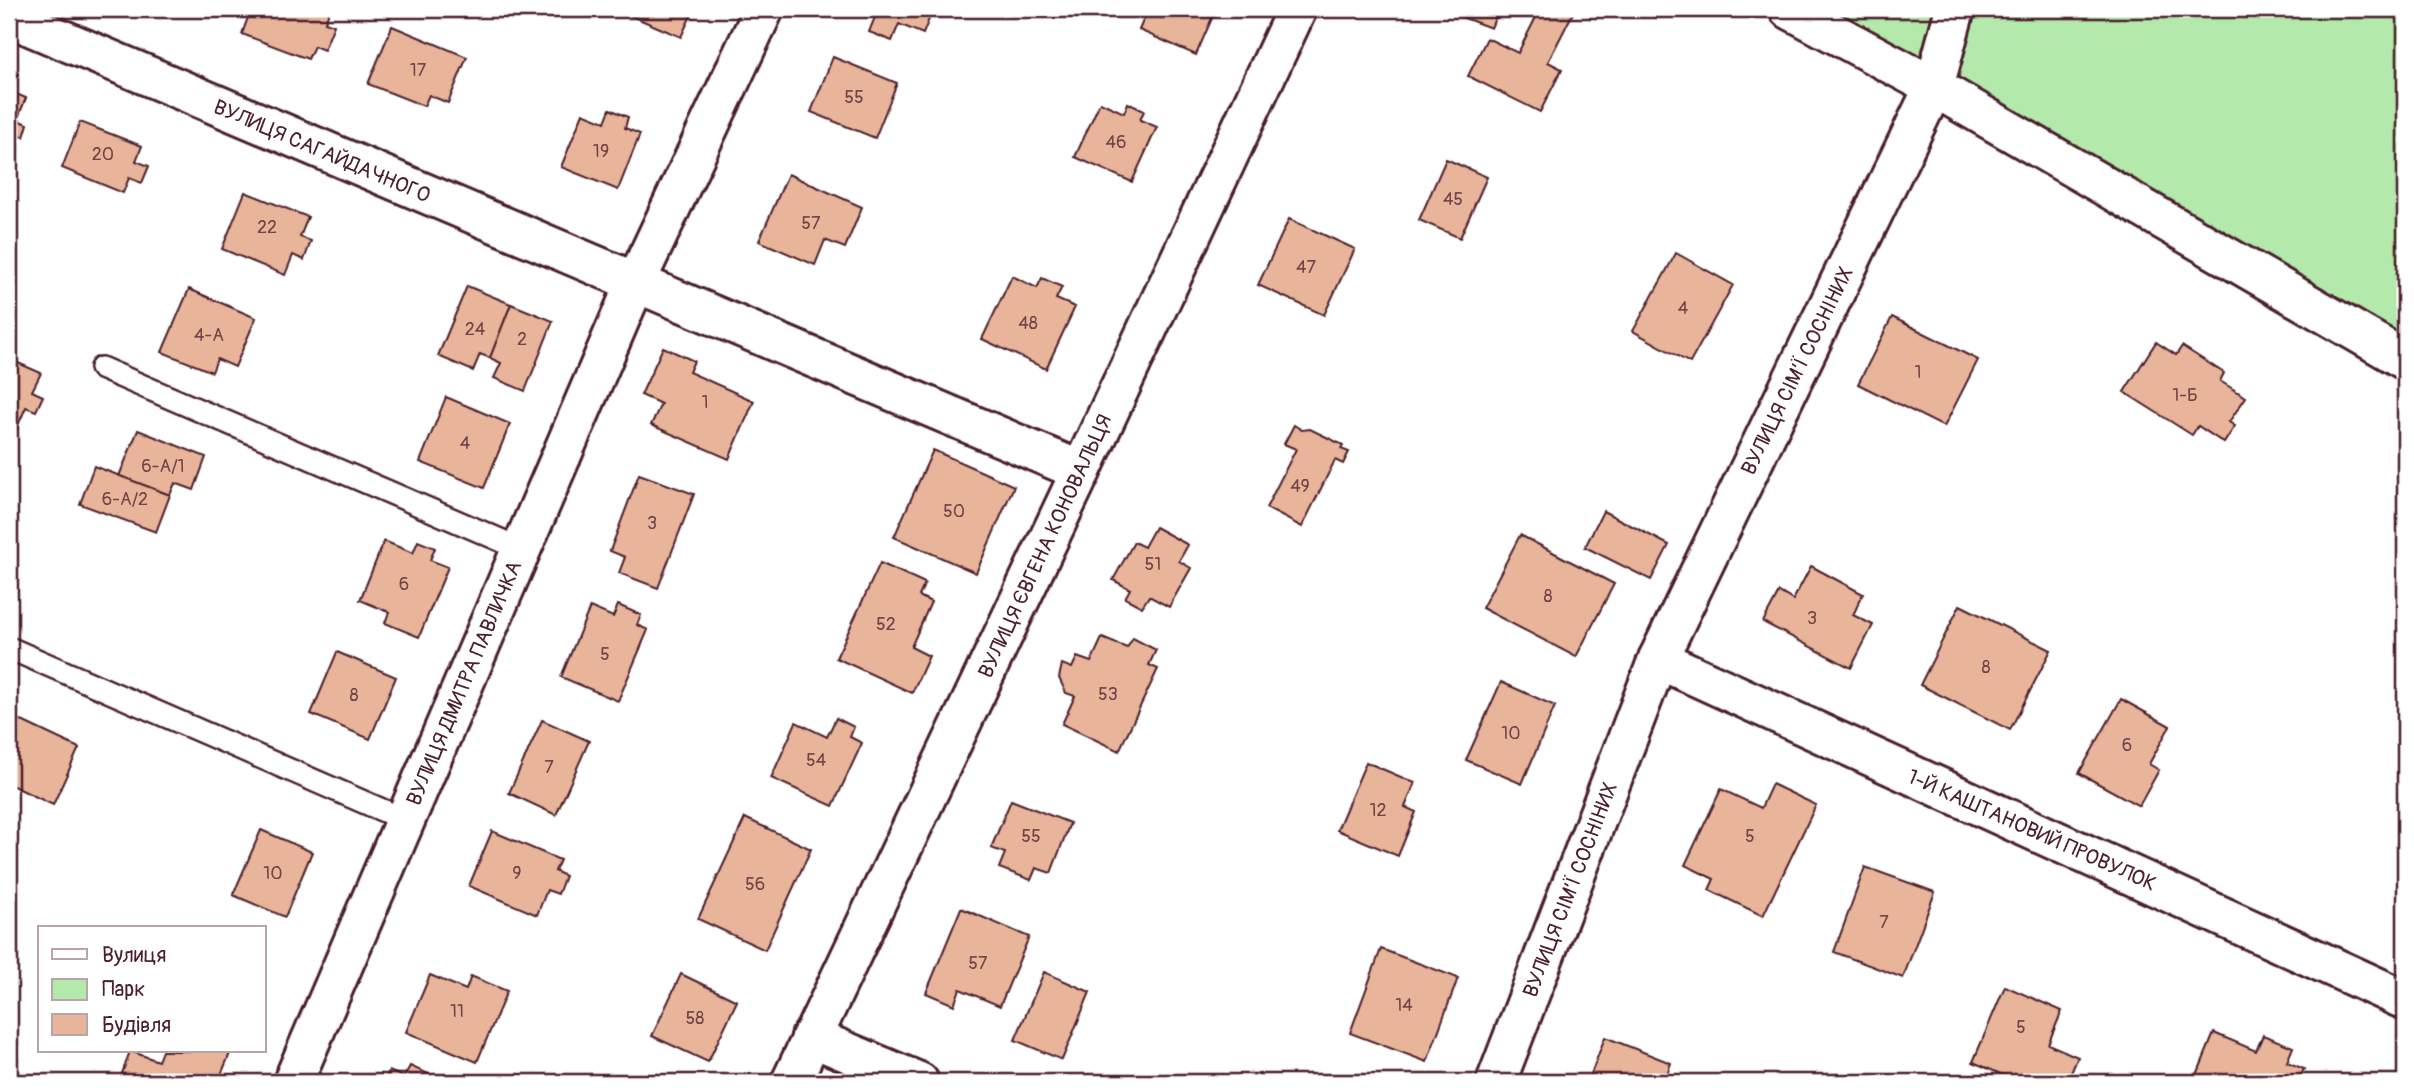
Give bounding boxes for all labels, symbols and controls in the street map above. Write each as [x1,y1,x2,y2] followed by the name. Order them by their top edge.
[410,59,427,82] house number: 17
[844,86,864,109] house number: 55
[209,94,434,209] street label: ВУЛИЦЯ САГАЙДАЧНОГО
[1106,131,1126,154] house number: 46
[593,140,609,163] house number: 19
[92,143,114,166] house number: 20
[1443,188,1463,211] house number: 45
[801,212,821,235] house number: 57
[257,216,277,239] house number: 22
[1296,256,1316,279] house number: 47
[1735,263,1860,480] street label: ВУЛИЦЯ СІМ’Ї СОСНІНИХ
[1678,297,1689,320] house number: 4
[1018,312,1038,335] house number: 48
[465,318,486,341] house number: 24
[194,324,224,347] house number: 4-А
[517,328,527,351] house number: 2
[1914,361,1922,384] house number: 1
[2172,384,2198,407] house number: 1-Б
[701,391,709,414] house number: 1
[972,410,1119,682] street label: ВУЛИЦЯ ЄВГЕНА КОНОВАЛЬЦЯ
[460,432,471,455] house number: 4
[141,455,185,478] house number: 6-А/1
[1290,475,1310,498] house number: 49
[102,488,148,511] house number: 6-А/2
[943,500,965,523] house number: 50
[647,512,657,535] house number: 3
[1145,553,1161,576] house number: 51
[401,557,528,810] street label: ВУЛИЦЯ ДМИТРА ПАВЛИЧКА
[399,573,409,596] house number: 6
[1543,585,1553,608] house number: 8
[1807,607,1817,630] house number: 3
[876,613,896,636] house number: 52
[600,643,610,666] house number: 5
[1981,656,1991,679] house number: 8
[1098,683,1118,706] house number: 53
[349,684,359,707] house number: 8
[1501,722,1521,745] house number: 10
[2122,734,2132,757] house number: 6
[806,749,827,772] house number: 54
[544,756,554,779] house number: 7
[1903,763,2160,898] street label: 1-Й КАШТАНОВИЙ ПРОВУЛОК
[1517,779,1624,1001] street label: ВУЛИЦЯ СІМ’Ї СОСНІНИХ
[1369,799,1387,822] house number: 12
[1021,825,1041,848] house number: 55
[1745,825,1755,848] house number: 5
[263,862,283,885] house number: 10
[512,862,522,885] house number: 9
[745,873,765,896] house number: 56
[1879,911,1889,934] house number: 7
[38,926,266,1052] legend
[102,942,166,969] text: Вулиця
[968,952,988,975] house number: 57
[102,976,145,1003] text: Парк
[1395,994,1413,1017] house number: 14
[450,1000,464,1023] house number: 11
[686,1007,704,1030] house number: 58
[102,1012,171,1039] text: Будівля
[2016,1016,2026,1039] house number: 5

